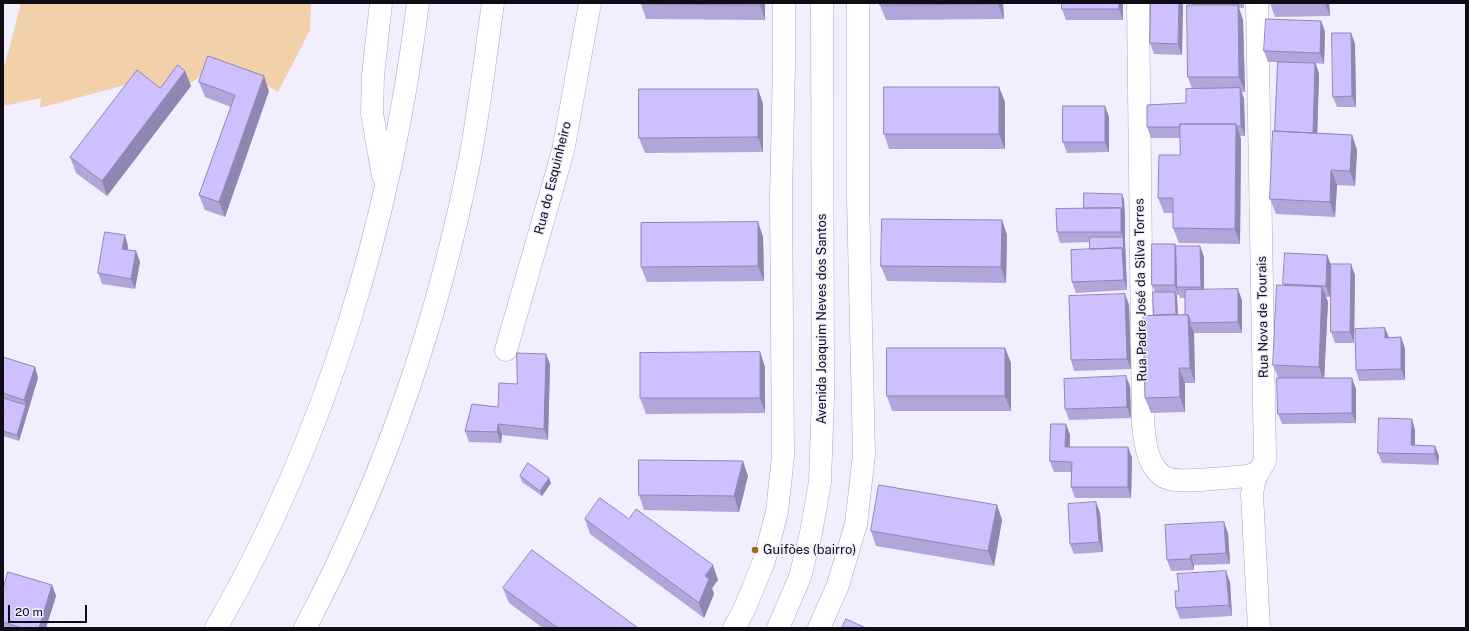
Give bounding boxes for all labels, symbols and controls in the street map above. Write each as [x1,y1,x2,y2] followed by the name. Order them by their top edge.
[531,120,575,236] street label: Rua do Esquinheiro
[1132,198,1150,382] street label: Rua Padre José da Silva Torres
[814,214,830,424] street label: Avenida Joaquim Neves dos Santos
[1254,256,1272,378] street label: Rua Nova de Tourais
[763,542,856,558] place label: Guifões (bairro)
[750,545,760,555] marker: Guifões (bairro)
[10,597,89,623] scale bar
[15,605,43,619] text: 20 m

